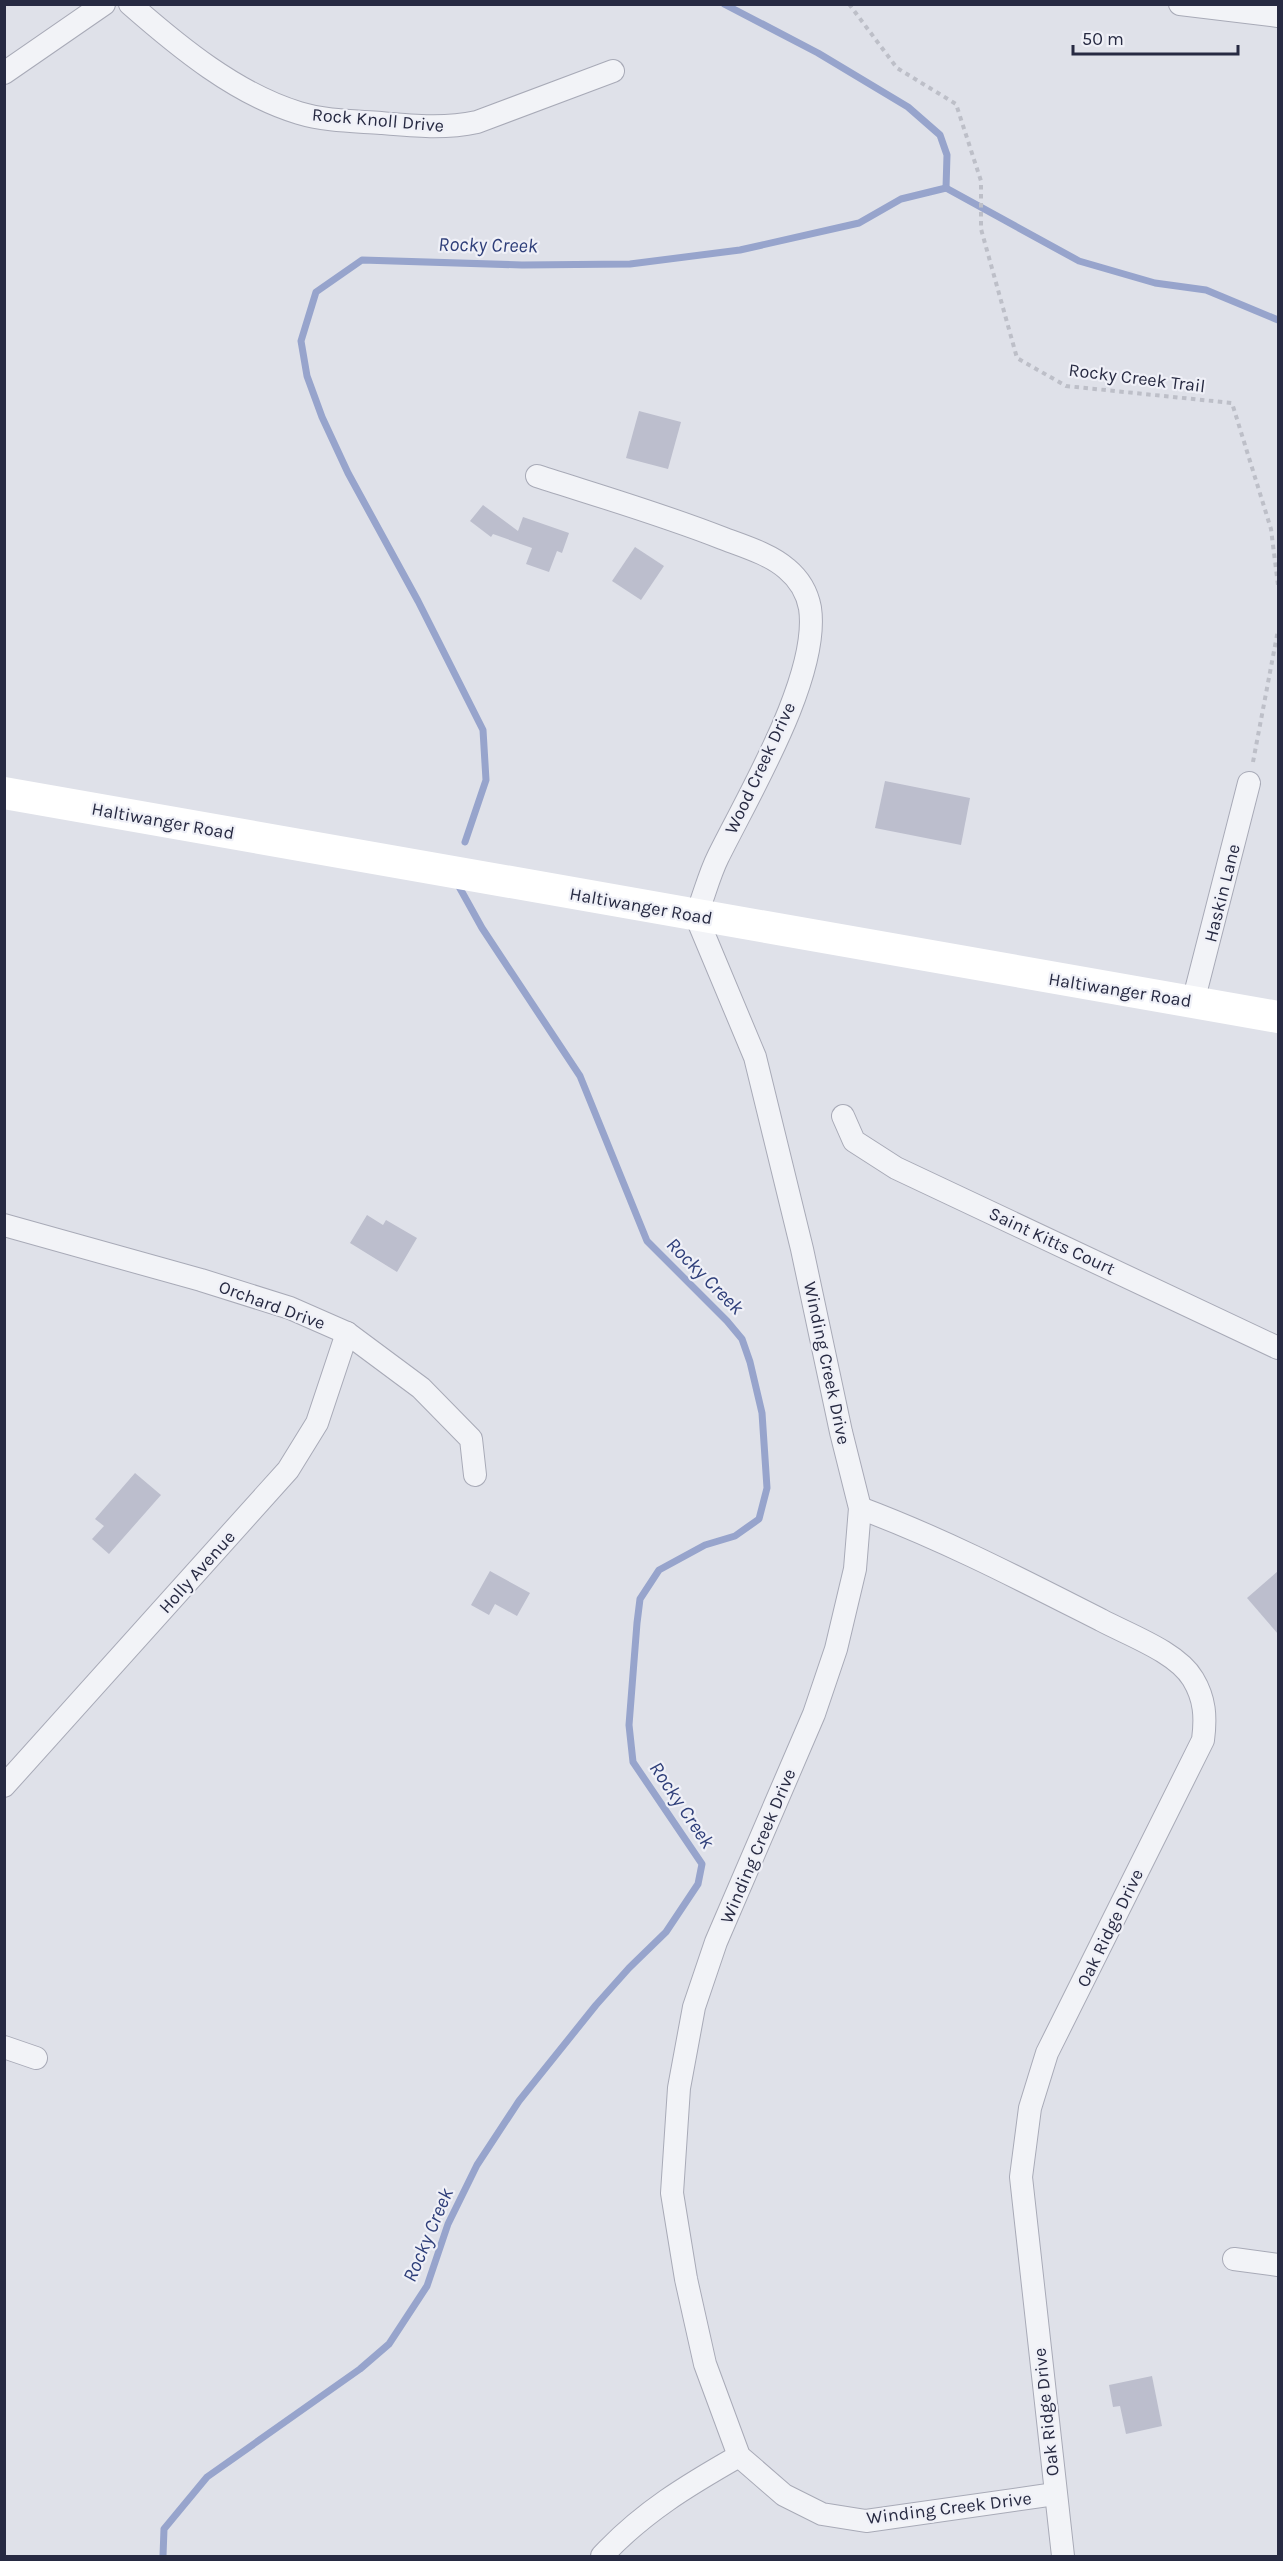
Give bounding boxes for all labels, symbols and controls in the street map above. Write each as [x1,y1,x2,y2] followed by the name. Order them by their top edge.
[1073,18,1238,56] scale bar
[1082,28,1124,50] text: 50 m
[311,103,445,137] street label: Rock Knoll Drive
[438,233,539,257] water label: Rocky Creek
[1067,359,1207,397] street label: Rocky Creek Trail
[720,699,800,837] street label: Wood Creek Drive
[90,798,236,844] street label: Haltiwanger Road
[1199,842,1245,944] street label: Haskin Lane
[568,883,714,929] street label: Haltiwanger Road
[1047,968,1193,1012] street label: Haltiwanger Road
[985,1202,1119,1280] street label: Saint Kitts Court
[662,1233,749,1320] water label: Rocky Creek
[216,1276,328,1334] street label: Orchard Drive
[799,1279,855,1447] street label: Winding Creek Drive
[154,1526,240,1618] street label: Holly Avenue
[645,1757,720,1853] water label: Rocky Creek
[715,1765,801,1927] street label: Winding Creek Drive
[1072,1865,1148,1991] street label: Oak Ridge Drive
[398,2184,458,2285] water label: Rocky Creek
[1028,2347,1064,2477] street label: Oak Ridge Drive
[865,2487,1033,2529] street label: Winding Creek Drive

